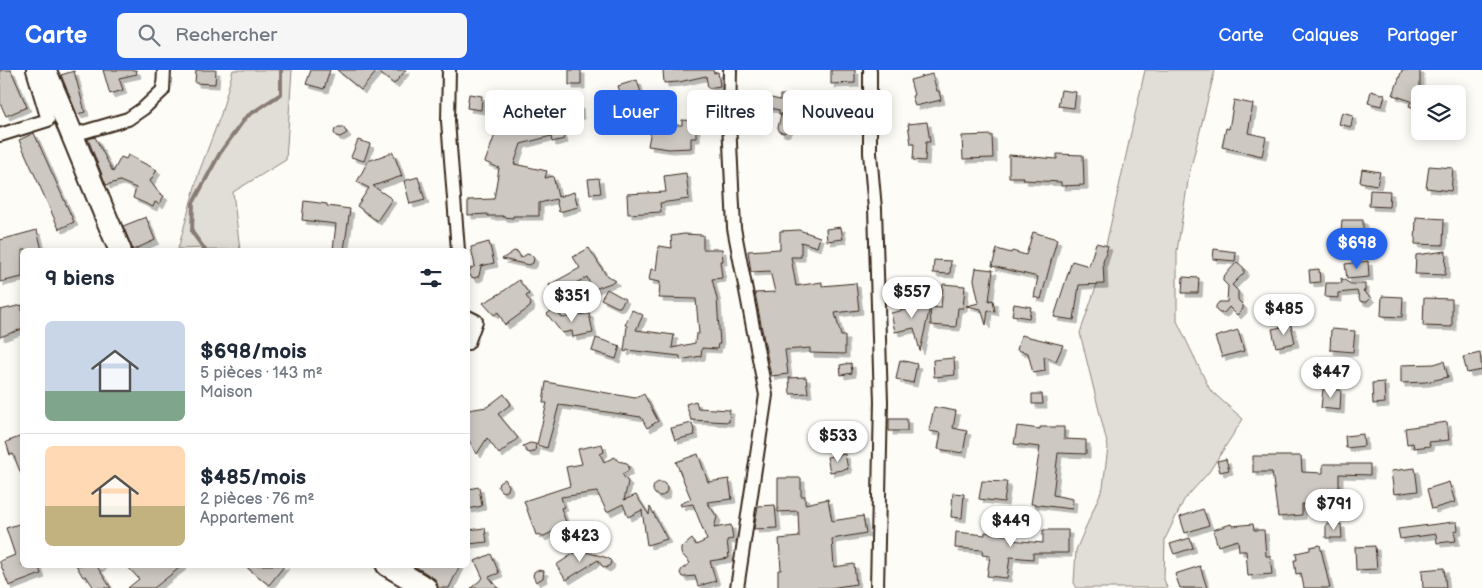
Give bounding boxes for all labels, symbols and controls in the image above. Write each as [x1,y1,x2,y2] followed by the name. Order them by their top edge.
[117,13,467,58] search box
[25,21,87,50] text: Carte
[135,21,163,49] icon: search
[175,24,277,47] text: Rechercher
[1218,25,1264,46] text: Carte
[1292,25,1359,46] text: Calques
[1387,25,1457,46] text: Partager
[1411,85,1466,140] map controls
[1411,85,1466,140] button: layers
[485,90,584,135] chip: Acheter
[594,90,677,135] chip: Louer
[687,90,773,135] chip: Filtres
[783,90,892,135] chip: Nouveau
[1327,228,1387,270] pin: $698
[1337,234,1377,253] text: $698
[417,264,445,292] icon: filters
[45,266,115,291] text: 9 biens
[882,276,942,319] pin: $557
[542,280,602,323] pin: $351
[893,283,931,302] text: $557
[554,287,590,306] text: $351
[1254,294,1314,336] pin: $485
[1265,300,1303,319] text: $485
[200,339,307,364] text: $698/mois
[85,341,145,401] icon: home
[1301,356,1361,399] pin: $447
[1312,363,1350,382] text: $447
[200,364,323,383] text: 5 pièces · 143 m²
[200,383,253,402] text: Maison
[808,420,868,463] pin: $533
[819,427,857,446] text: $533
[200,465,306,490] text: $485/mois
[85,466,145,526] icon: home
[1304,488,1364,531] pin: $791
[200,490,314,509] text: 2 pièces · 76 m²
[1316,495,1352,514] text: $791
[981,506,1041,548] pin: $449
[200,509,294,528] text: Appartement
[992,512,1030,531] text: $449
[550,520,610,563] pin: $423
[561,527,599,546] text: $423

